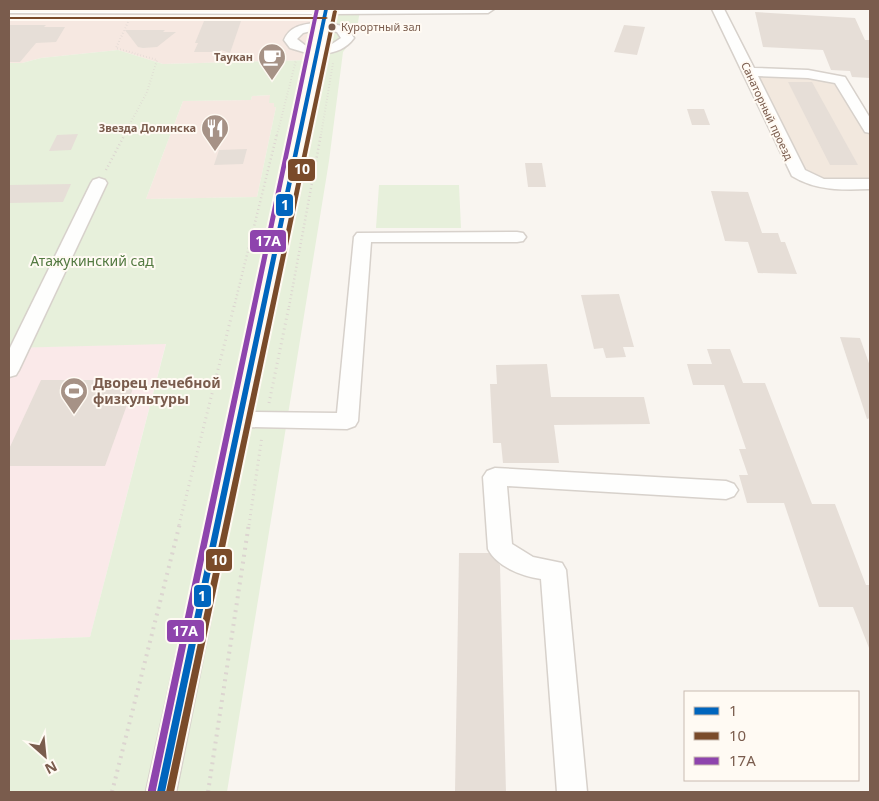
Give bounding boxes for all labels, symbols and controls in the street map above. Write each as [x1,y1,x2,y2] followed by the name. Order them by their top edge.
[341,19,421,34] place label: Курортный зал
[327,22,337,32] marker: Курортный зал
[257,42,287,81] cafe icon: Таукан
[214,49,253,64] place label: Таукан
[738,59,797,163] street label: Санаторный проезд
[200,113,230,152] restaurant icon: Звезда Долинска
[99,120,196,135] place label: Звезда Долинска
[287,158,316,182] line badge: 10
[294,159,310,178] text: 10
[275,193,294,217] line badge: 1
[281,195,289,214] text: 1
[249,229,287,253] line badge: 17А
[255,231,281,250] text: 17А
[30,251,154,270] park label: Атажукинский сад
[93,373,221,408] place label: Дворец лечебной физкультуры
[59,376,89,415] sports icon: Дворец лечебной физкультуры
[205,548,233,572] line badge: 10
[211,550,227,569] text: 10
[193,584,212,608] line badge: 1
[198,586,206,605] text: 1
[166,619,205,643] line badge: 17А
[172,621,198,640] text: 17А
[684,691,859,781] legend
[729,700,738,720] text: 1
[729,725,746,745] text: 10
[20,731,70,781] north arrow
[729,750,756,770] text: 17А
[42,757,61,779] text: N

